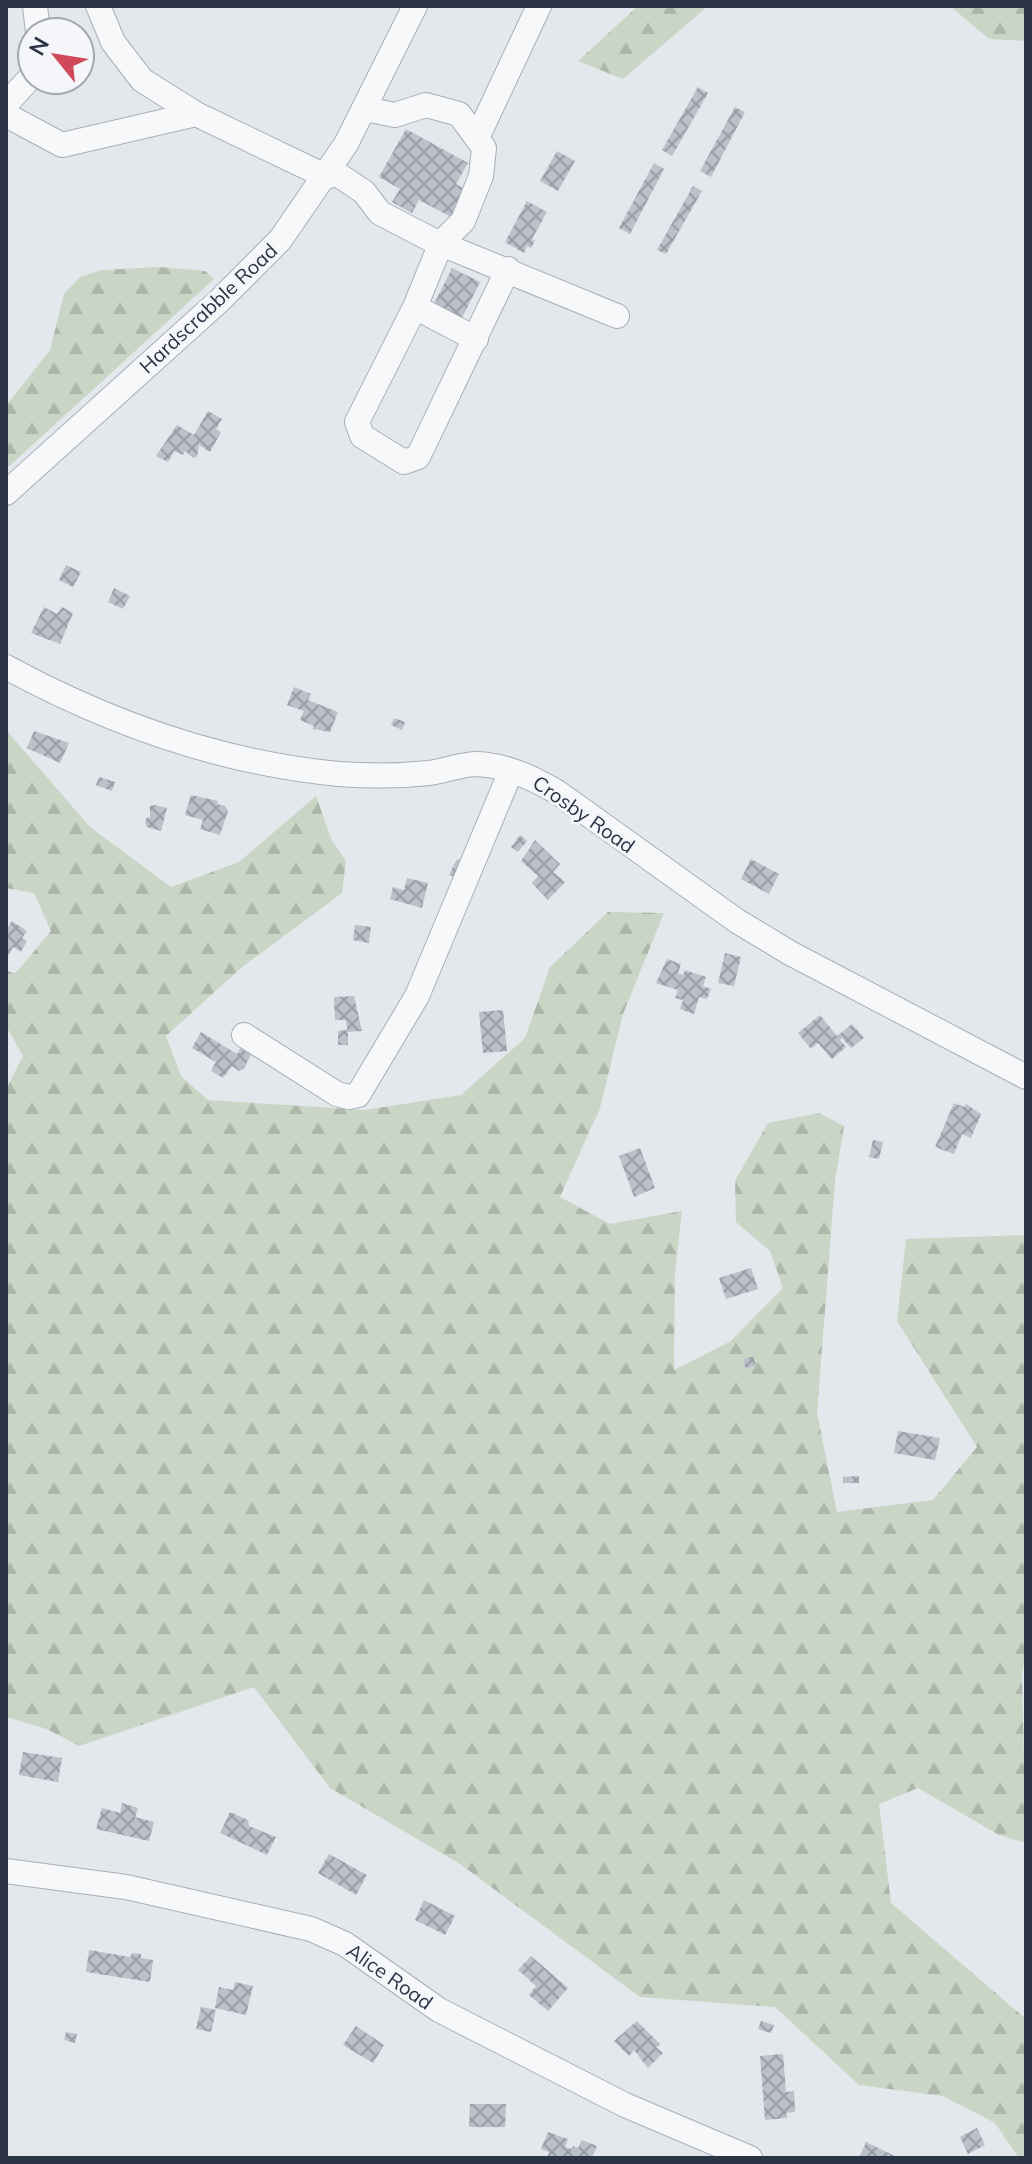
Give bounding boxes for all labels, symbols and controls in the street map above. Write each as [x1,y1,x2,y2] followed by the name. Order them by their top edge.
[16,16,96,96] north arrow
[22,32,55,60] text: N
[134,238,282,378] street label: Hardscrabble Road
[528,770,640,858] street label: Crosby Road
[342,1937,438,2015] street label: Alice Road

